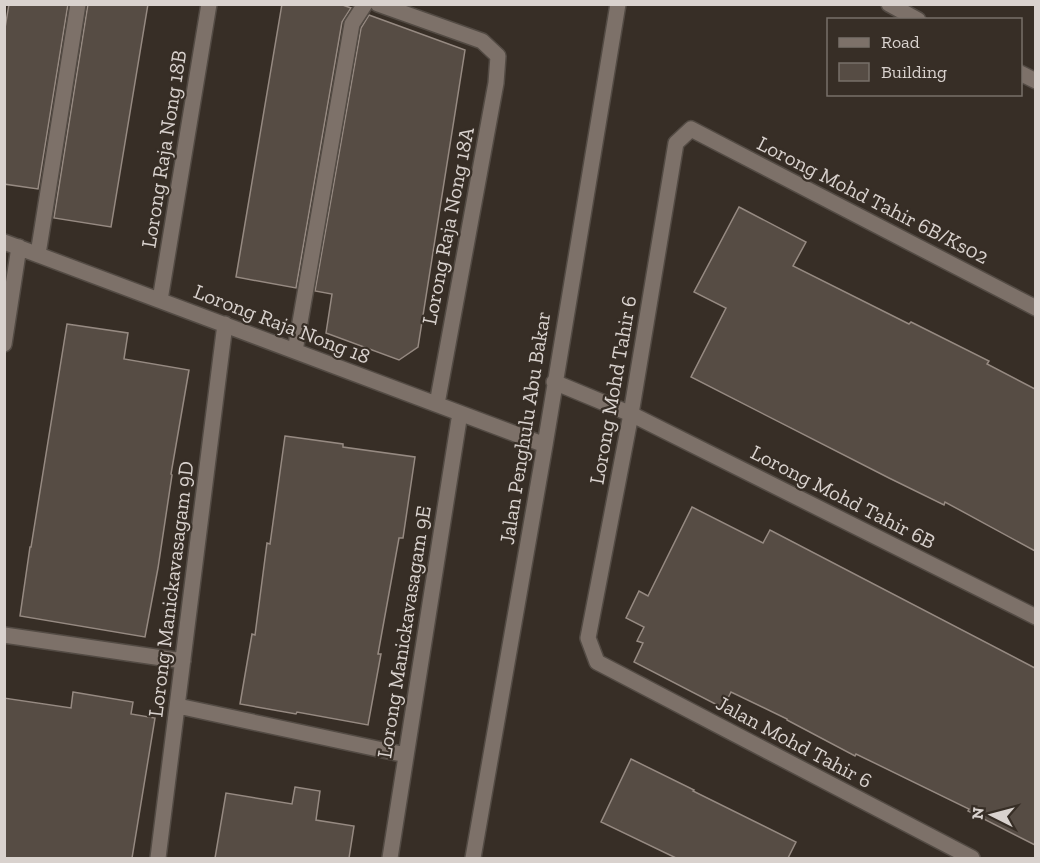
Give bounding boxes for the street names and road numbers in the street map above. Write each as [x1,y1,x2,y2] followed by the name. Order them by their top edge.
[136,48,192,250] street label: Lorong Raja Nong 18B
[416,125,480,327] street label: Lorong Raja Nong 18A
[753,130,993,269] street label: Lorong Mohd Tahir 6B/Ks02
[190,278,374,370] street label: Lorong Raja Nong 18
[584,294,641,486] street label: Lorong Mohd Tahir 6
[494,310,555,546] street label: Jalan Penghulu Abu Bakar
[747,439,940,554] street label: Lorong Mohd Tahir 6B
[142,460,199,718] street label: Lorong Manickavasagam 9D
[371,504,436,760] street label: Lorong Manickavasagam 9E
[712,690,876,793] street label: Jalan Mohd Tahir 6

